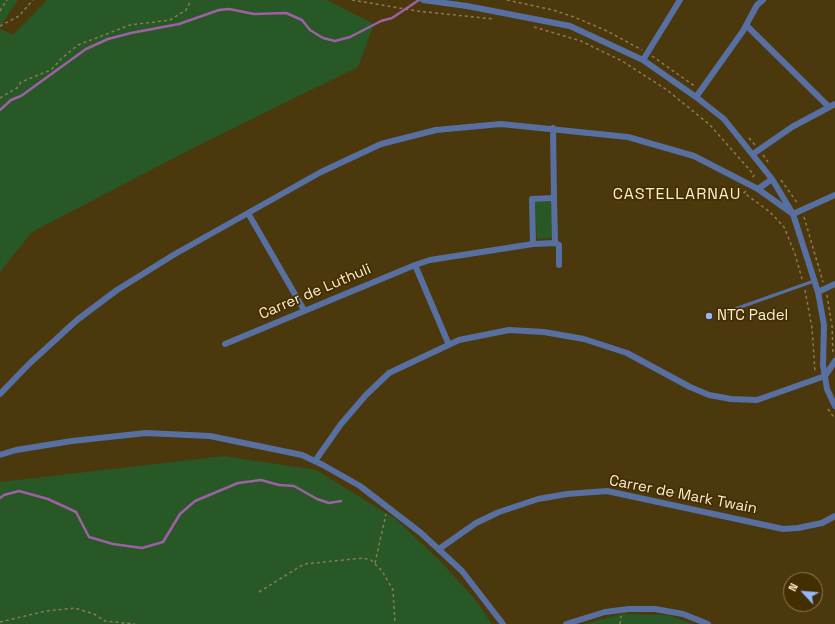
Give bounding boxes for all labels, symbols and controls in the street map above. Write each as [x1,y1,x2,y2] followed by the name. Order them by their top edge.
[613,185,741,205] district label: CASTELLARNAU
[256,260,374,324] street label: Carrer de Luthuli
[717,307,788,325] place label: NTC Padel
[704,311,714,321] marker: NTC Padel
[608,472,758,518] street label: Carrer de Mark Twain
[783,572,823,612] north arrow
[785,581,801,594] text: N

